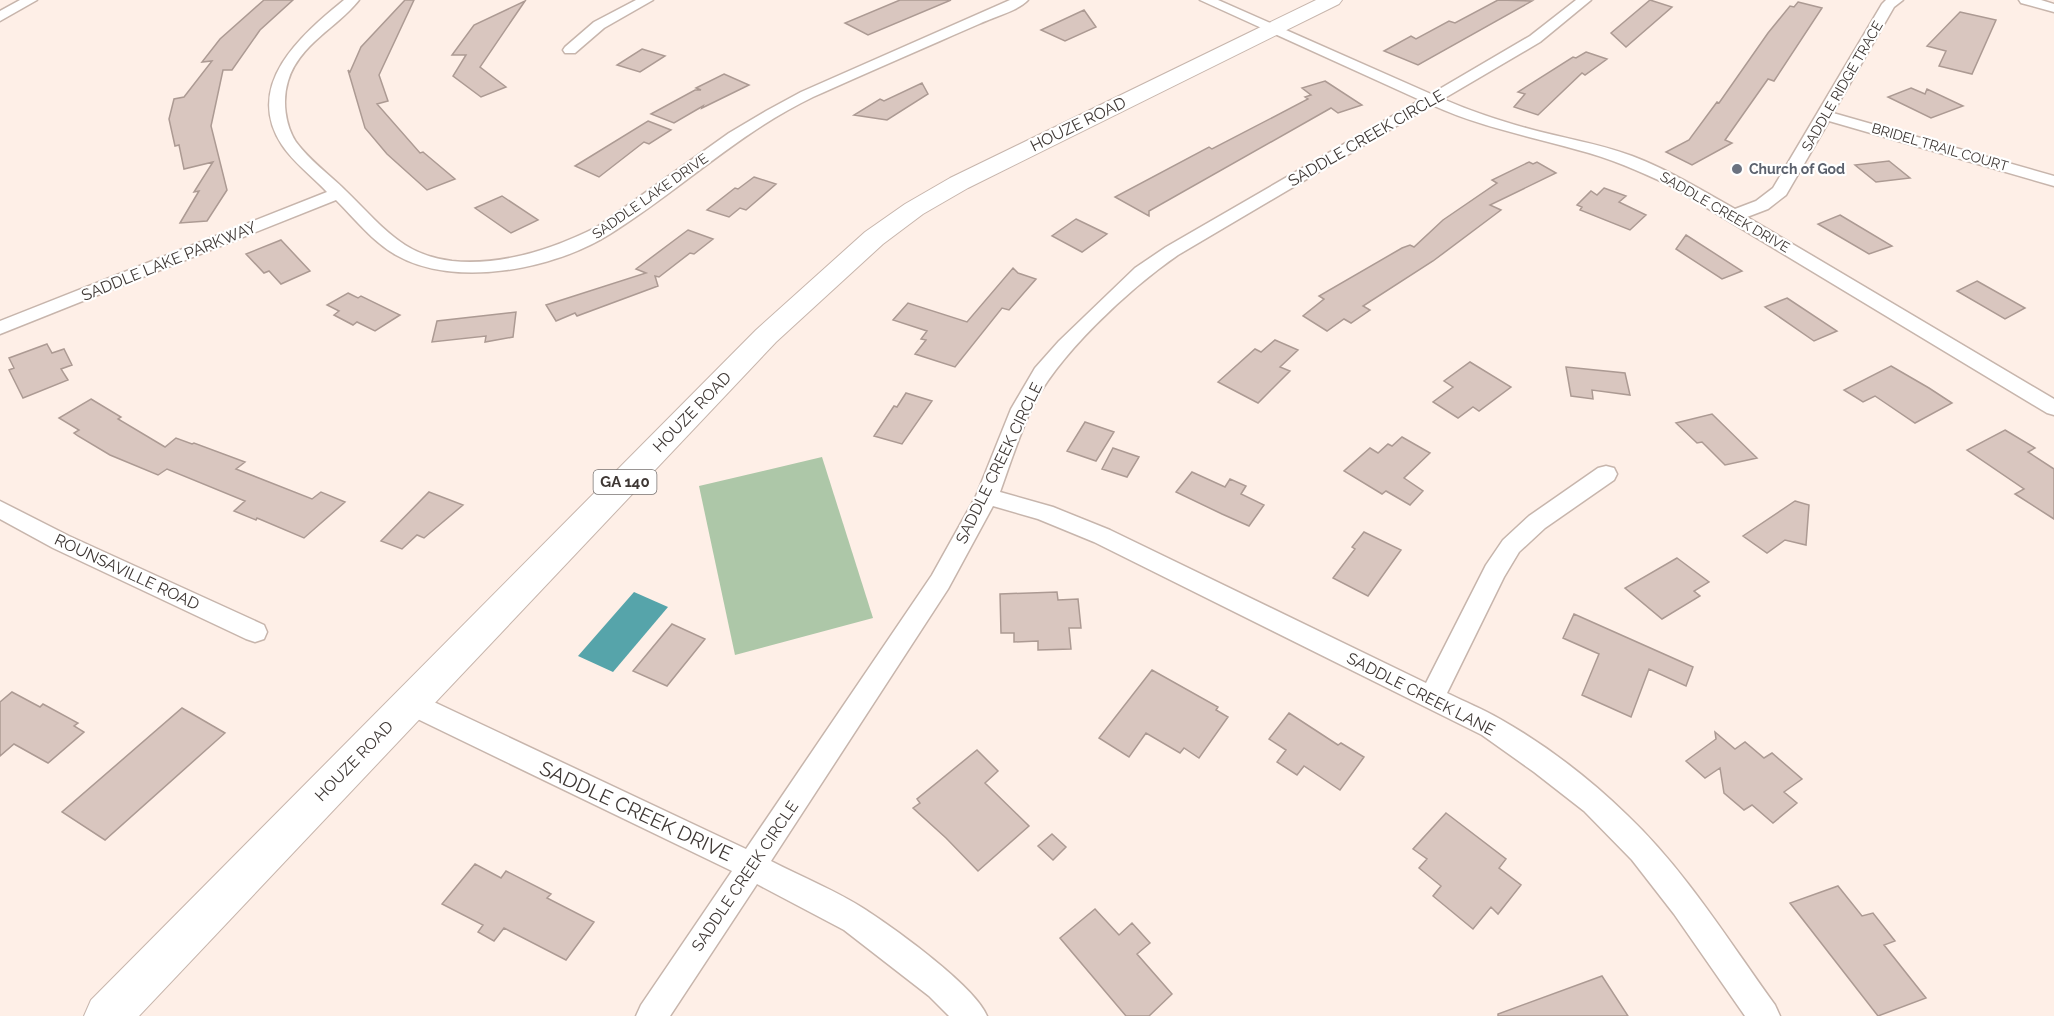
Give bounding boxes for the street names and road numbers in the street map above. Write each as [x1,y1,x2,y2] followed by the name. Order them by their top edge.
[1798,18,1886,154] street label: SADDLE RIDGE TRACE
[1285,85,1448,190] street label: SADDLE CREEK CIRCLE
[1027,93,1129,155] street label: HOUZE ROAD
[1870,120,2011,174] street label: BRIDEL TRAIL COURT
[589,150,711,242] street label: SADDLE LAKE DRIVE
[1657,168,1793,256] street label: SADDLE CREEK DRIVE
[79,217,260,305] street label: SADDLE LAKE PARKWAY
[649,368,735,456] street label: HOUZE ROAD
[952,379,1046,547] street label: SADDLE CREEK CIRCLE
[594,470,656,494] road number: GA 140
[51,530,203,614] street label: ROUNSAVILLE ROAD
[1344,648,1498,740] street label: SADDLE CREEK LANE
[311,717,397,805] street label: HOUZE ROAD
[536,756,736,866] street label: SADDLE CREEK DRIVE
[688,797,802,955] street label: SADDLE CREEK CIRCLE

